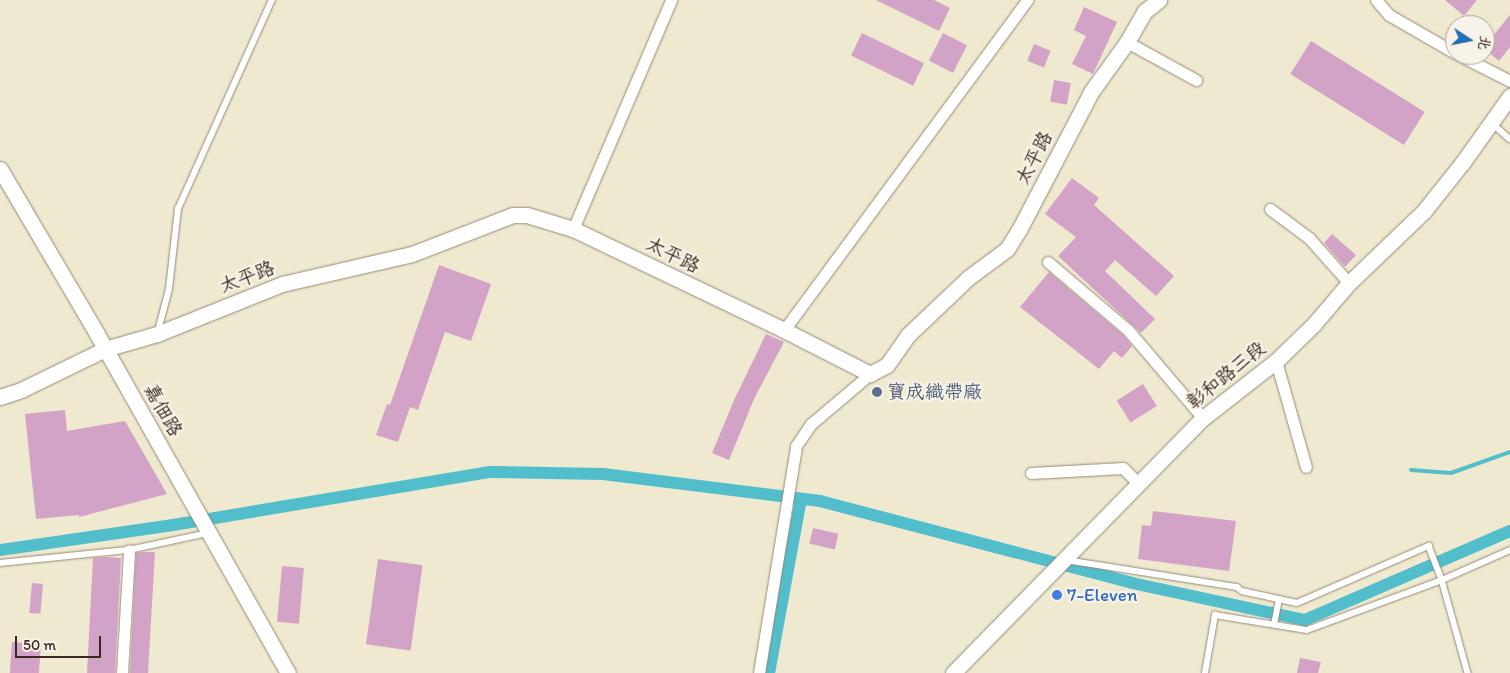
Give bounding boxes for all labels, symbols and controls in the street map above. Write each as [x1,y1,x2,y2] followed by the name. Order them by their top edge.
[1445,15,1495,65] north arrow
[1475,34,1494,51] text: 北
[1011,127,1057,189] street label: 太平路
[642,232,704,278] street label: 太平路
[216,256,278,298] street label: 太平路
[1182,336,1270,414] street label: 彰和路三段
[139,380,187,440] street label: 嘉佃路
[887,381,982,403] place label: 寶成織帶廠
[871,386,883,398] marker: 寶成織帶廠
[1067,584,1138,606] place label: 7-Eleven
[1051,589,1063,601] marker: 7-Eleven
[18,626,104,658] scale bar
[23,636,56,654] text: 50 m

